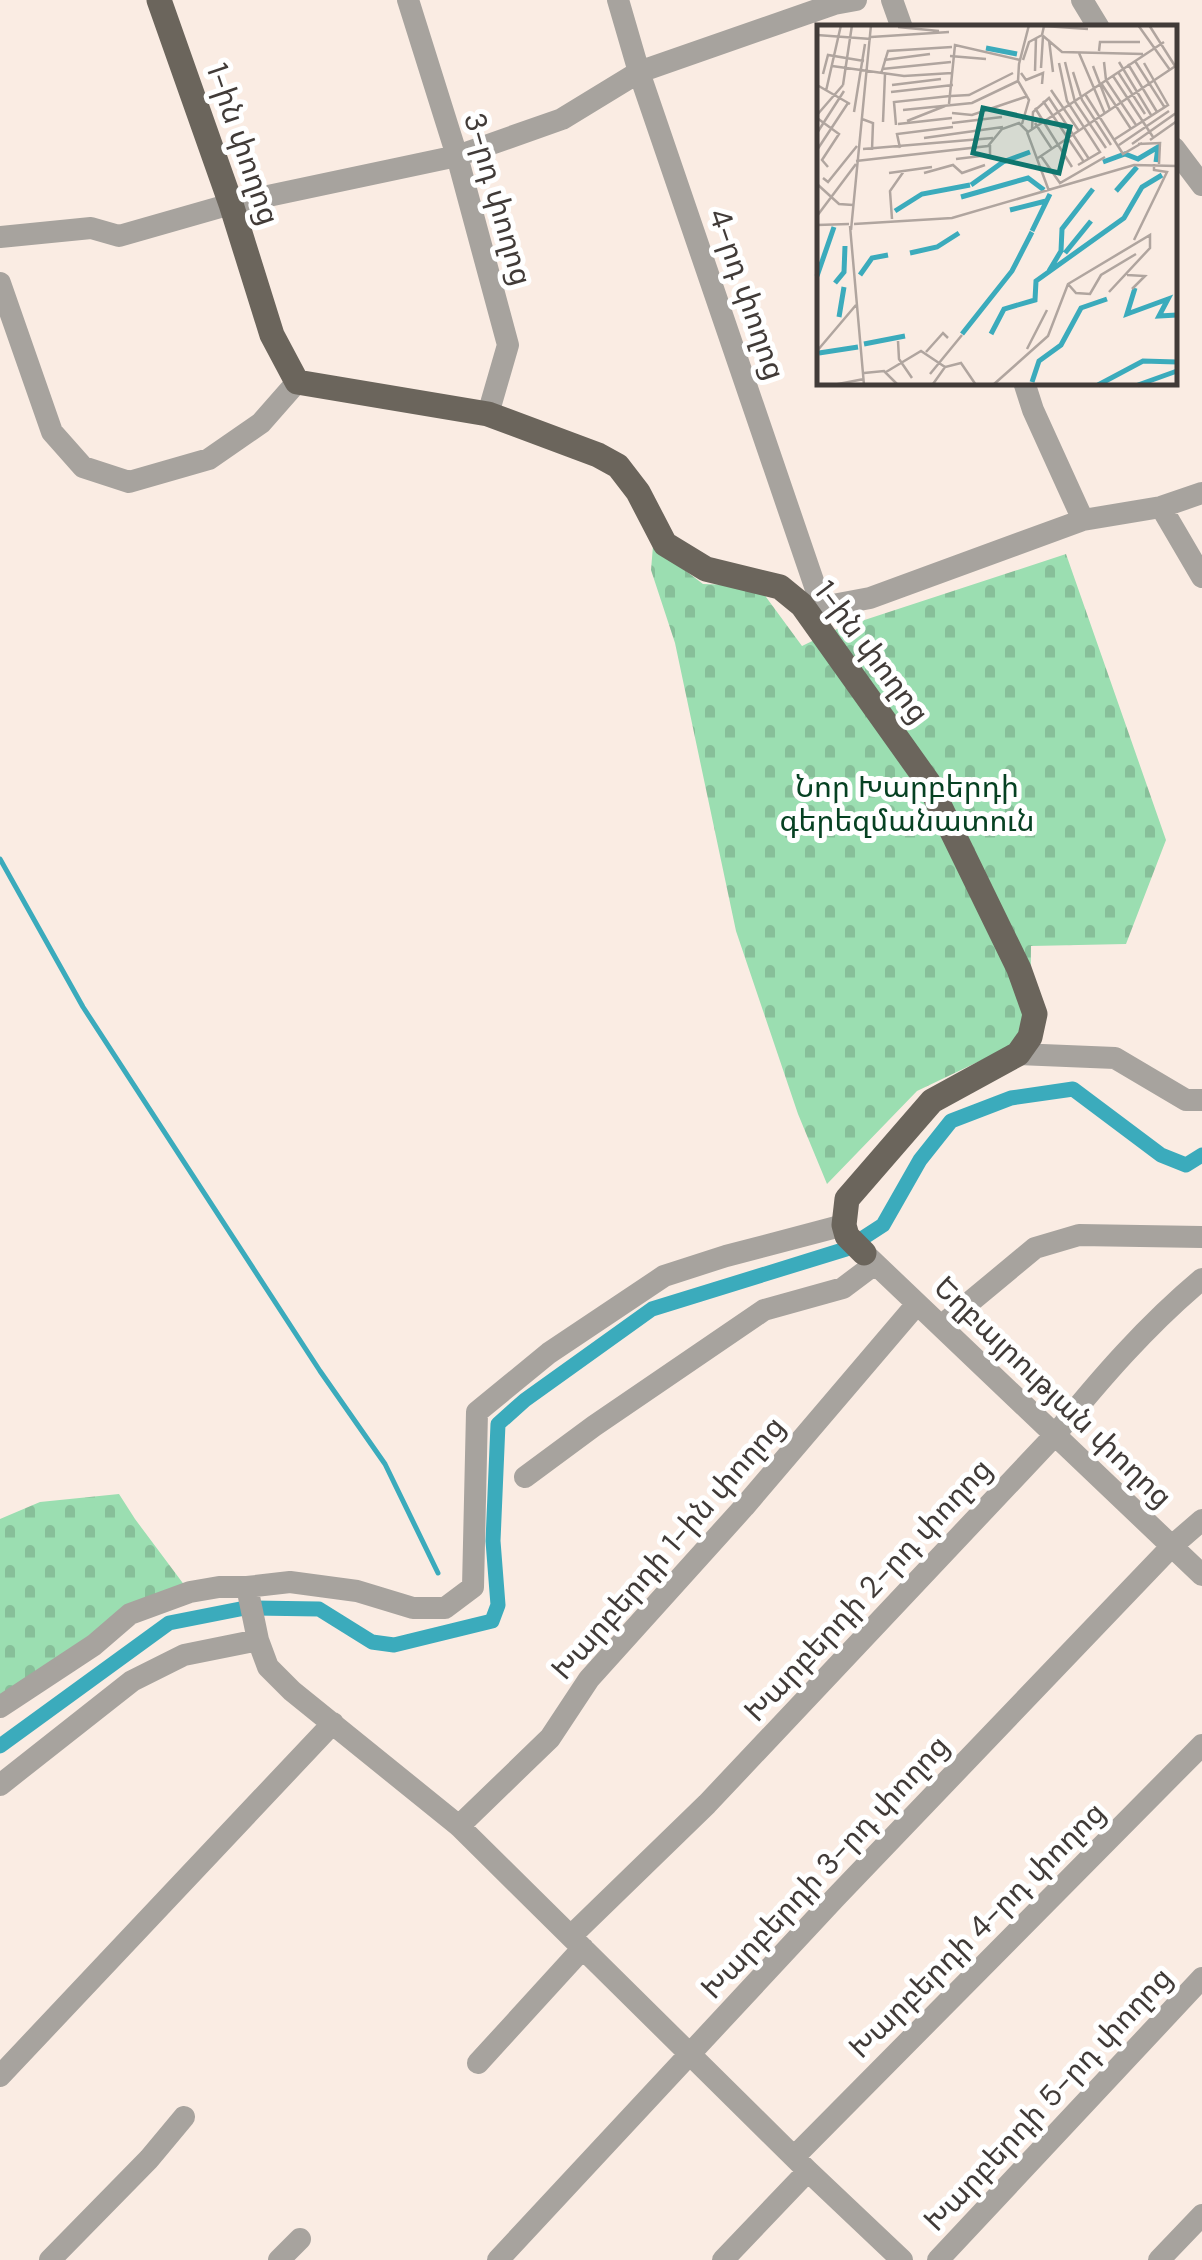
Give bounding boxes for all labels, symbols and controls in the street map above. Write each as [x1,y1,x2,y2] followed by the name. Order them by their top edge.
[817,25,1177,385] inset map
[198,58,289,230] street label: 1-ին փողոց
[455,108,542,290] street label: 3-րդ փողոց
[700,203,795,385] street label: 4-րդ փողոց
[806,573,939,731] street label: 1-ին փողոց
[779,767,1035,840] park label: Նոր Խարբերդի գերեզմանատուն
[926,1267,1181,1516] street label: Եղբայրության փողոց
[542,1408,793,1688] street label: Խարբերդի 1-ին փողոց
[735,1450,1000,1730] street label: Խարբերդի 2-րդ փողոց
[692,1726,957,2007] street label: Խարբերդի 3-րդ փողոց
[840,1793,1113,2066] street label: Խարբերդի 4-րդ փողոց
[915,1958,1180,2239] street label: Խարբերդի 5-րդ փողոց

